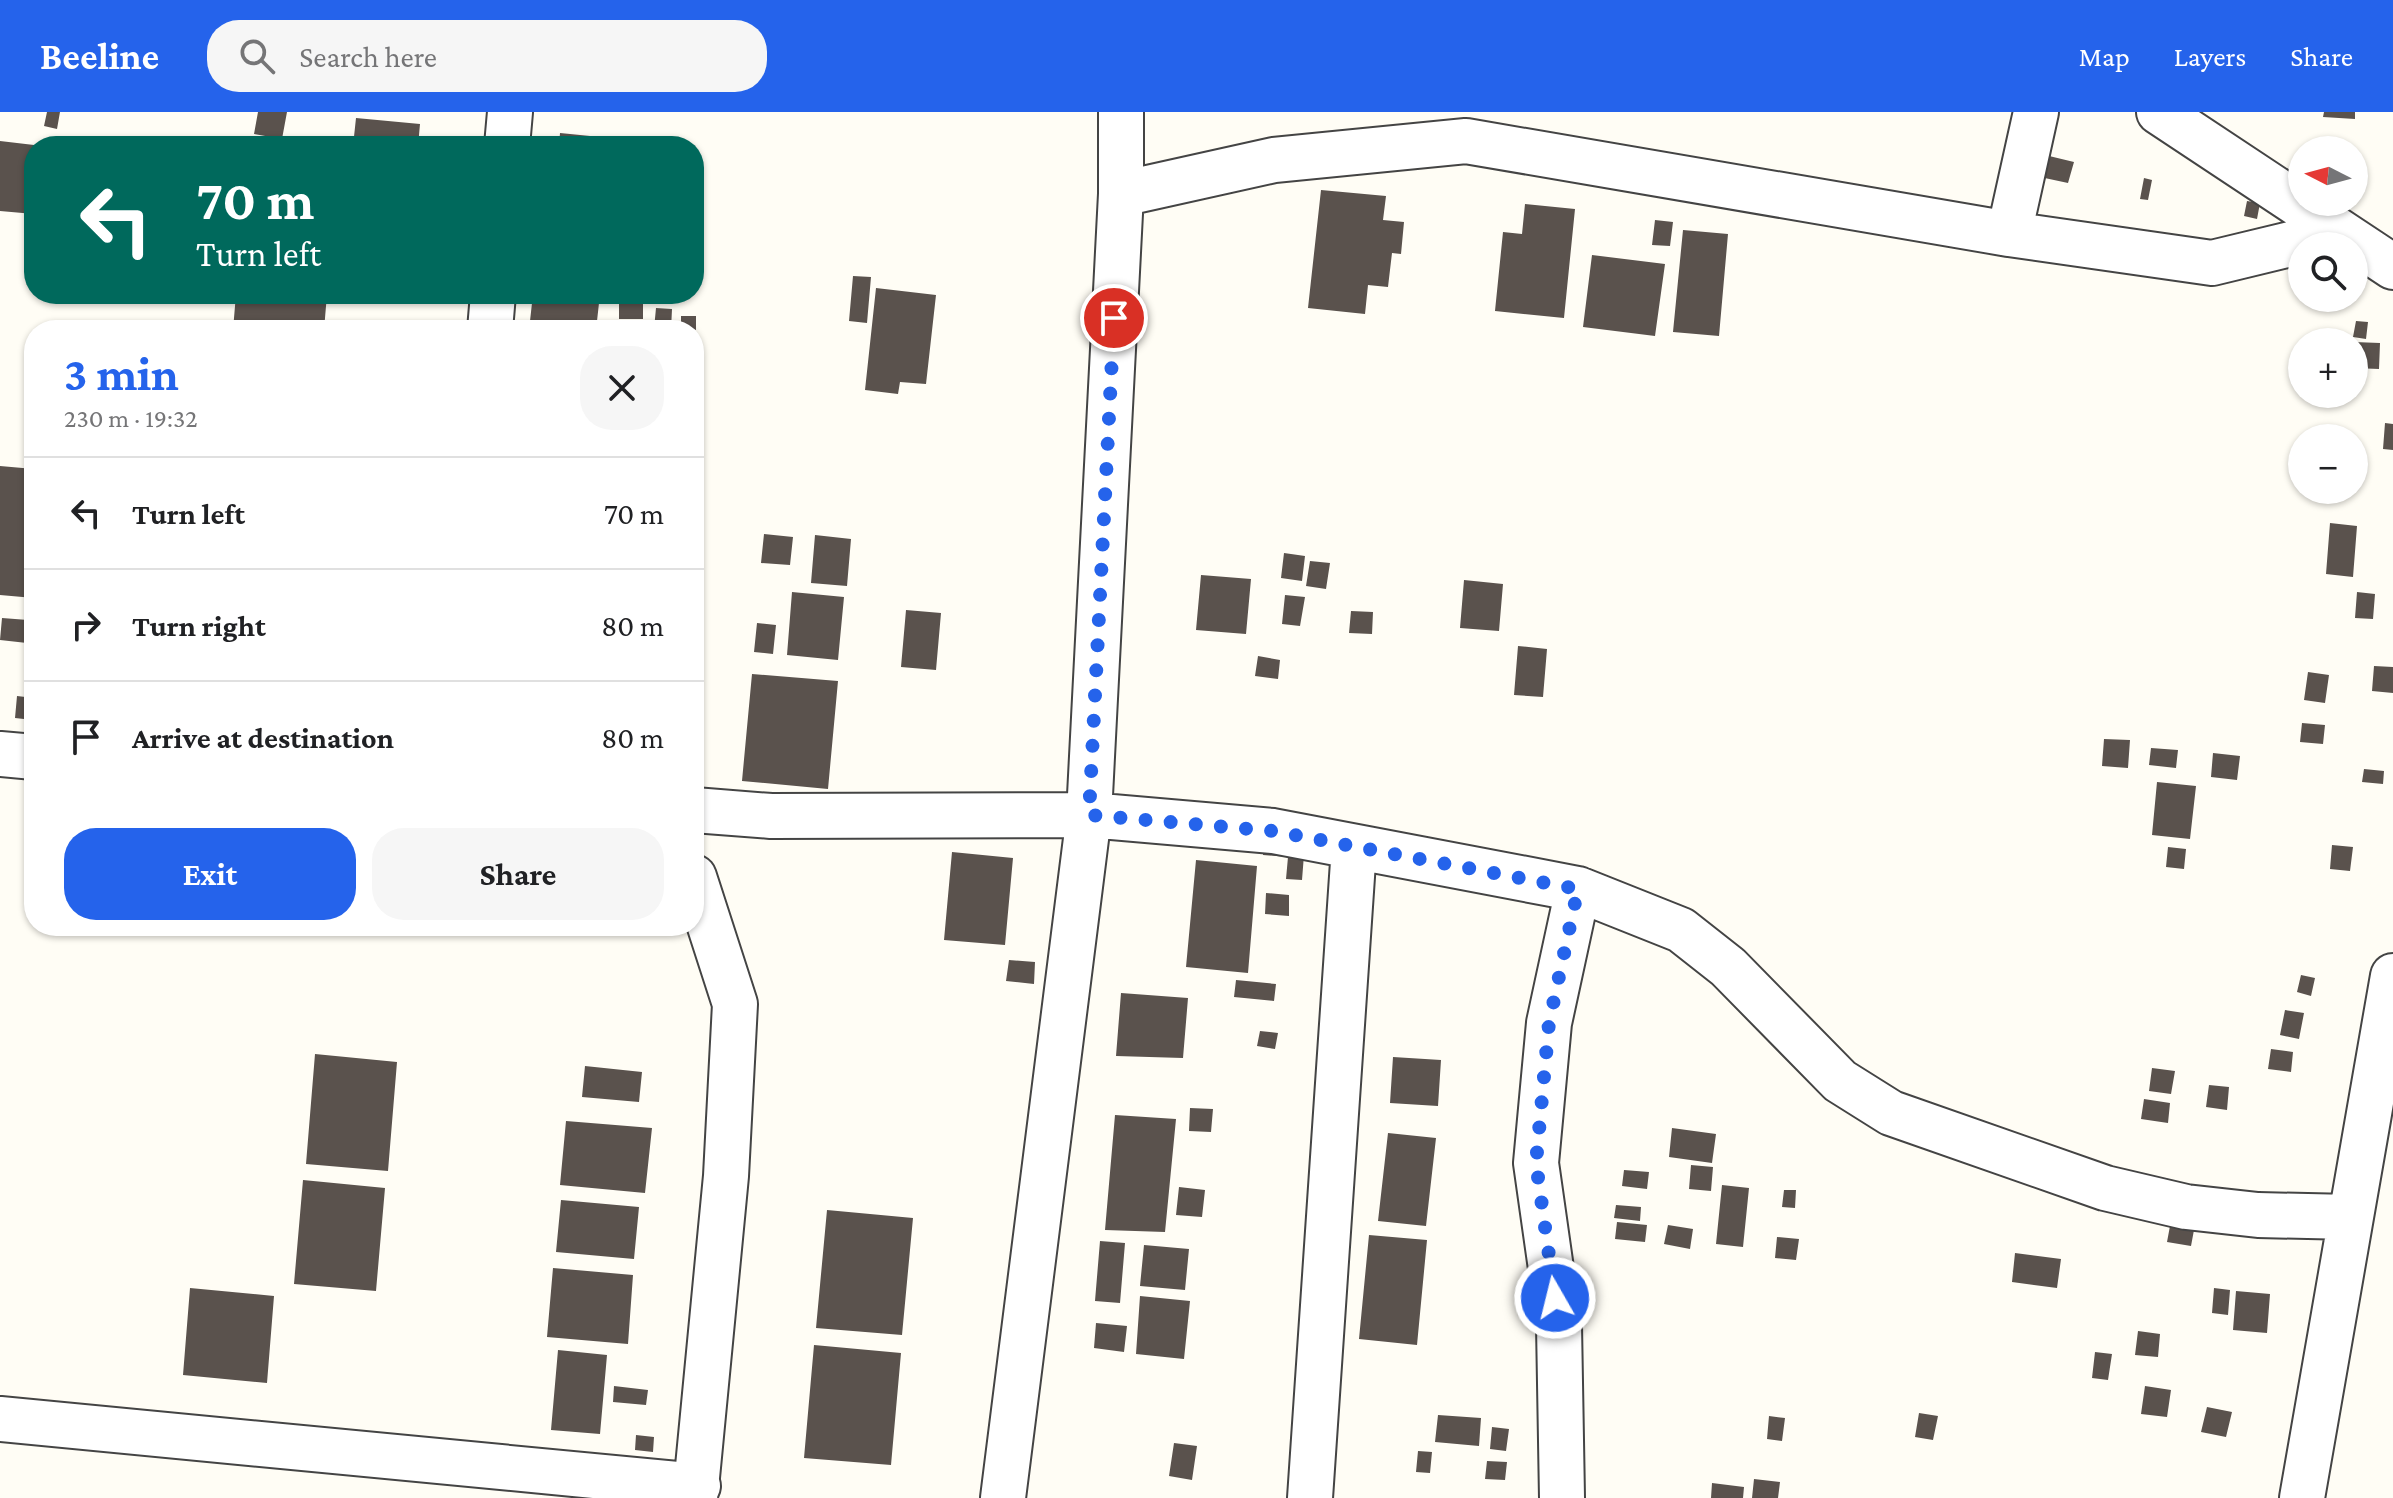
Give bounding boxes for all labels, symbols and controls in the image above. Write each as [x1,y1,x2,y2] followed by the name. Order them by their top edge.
[207,20,767,92] search box
[235,34,279,78] icon: search
[40,35,159,77] text: Beeline
[299,40,437,73] text: Search here
[2079,41,2130,72] text: Map
[2174,41,2246,72] text: Layers
[2290,41,2353,72] text: Share
[2288,136,2368,216] north arrow
[2288,136,2368,504] map controls
[64,168,168,272] icon: left
[196,169,315,231] text: 70 m
[2288,232,2368,312] button: search
[196,234,321,274] text: Turn left
[1080,284,1148,352] pin
[1092,296,1136,340] icon: arrive
[2288,328,2368,408] button: +
[580,346,664,430] button: close
[64,347,179,400] text: 3 min
[64,404,198,433] text: 230 m · 19:32
[2288,424,2368,504] button: −
[64,491,108,535] icon: left
[132,497,245,530] text: Turn left
[604,497,664,530] text: 70 m
[64,603,108,647] icon: right
[132,609,266,642] text: Turn right
[601,609,664,642] text: 80 m
[64,715,108,759] icon: arrive
[132,721,394,754] text: Arrive at destination
[601,721,664,754] text: 80 m
[64,828,356,920] button: Exit
[372,828,664,920] button: Share
[1513,1256,1597,1340] position arrow

